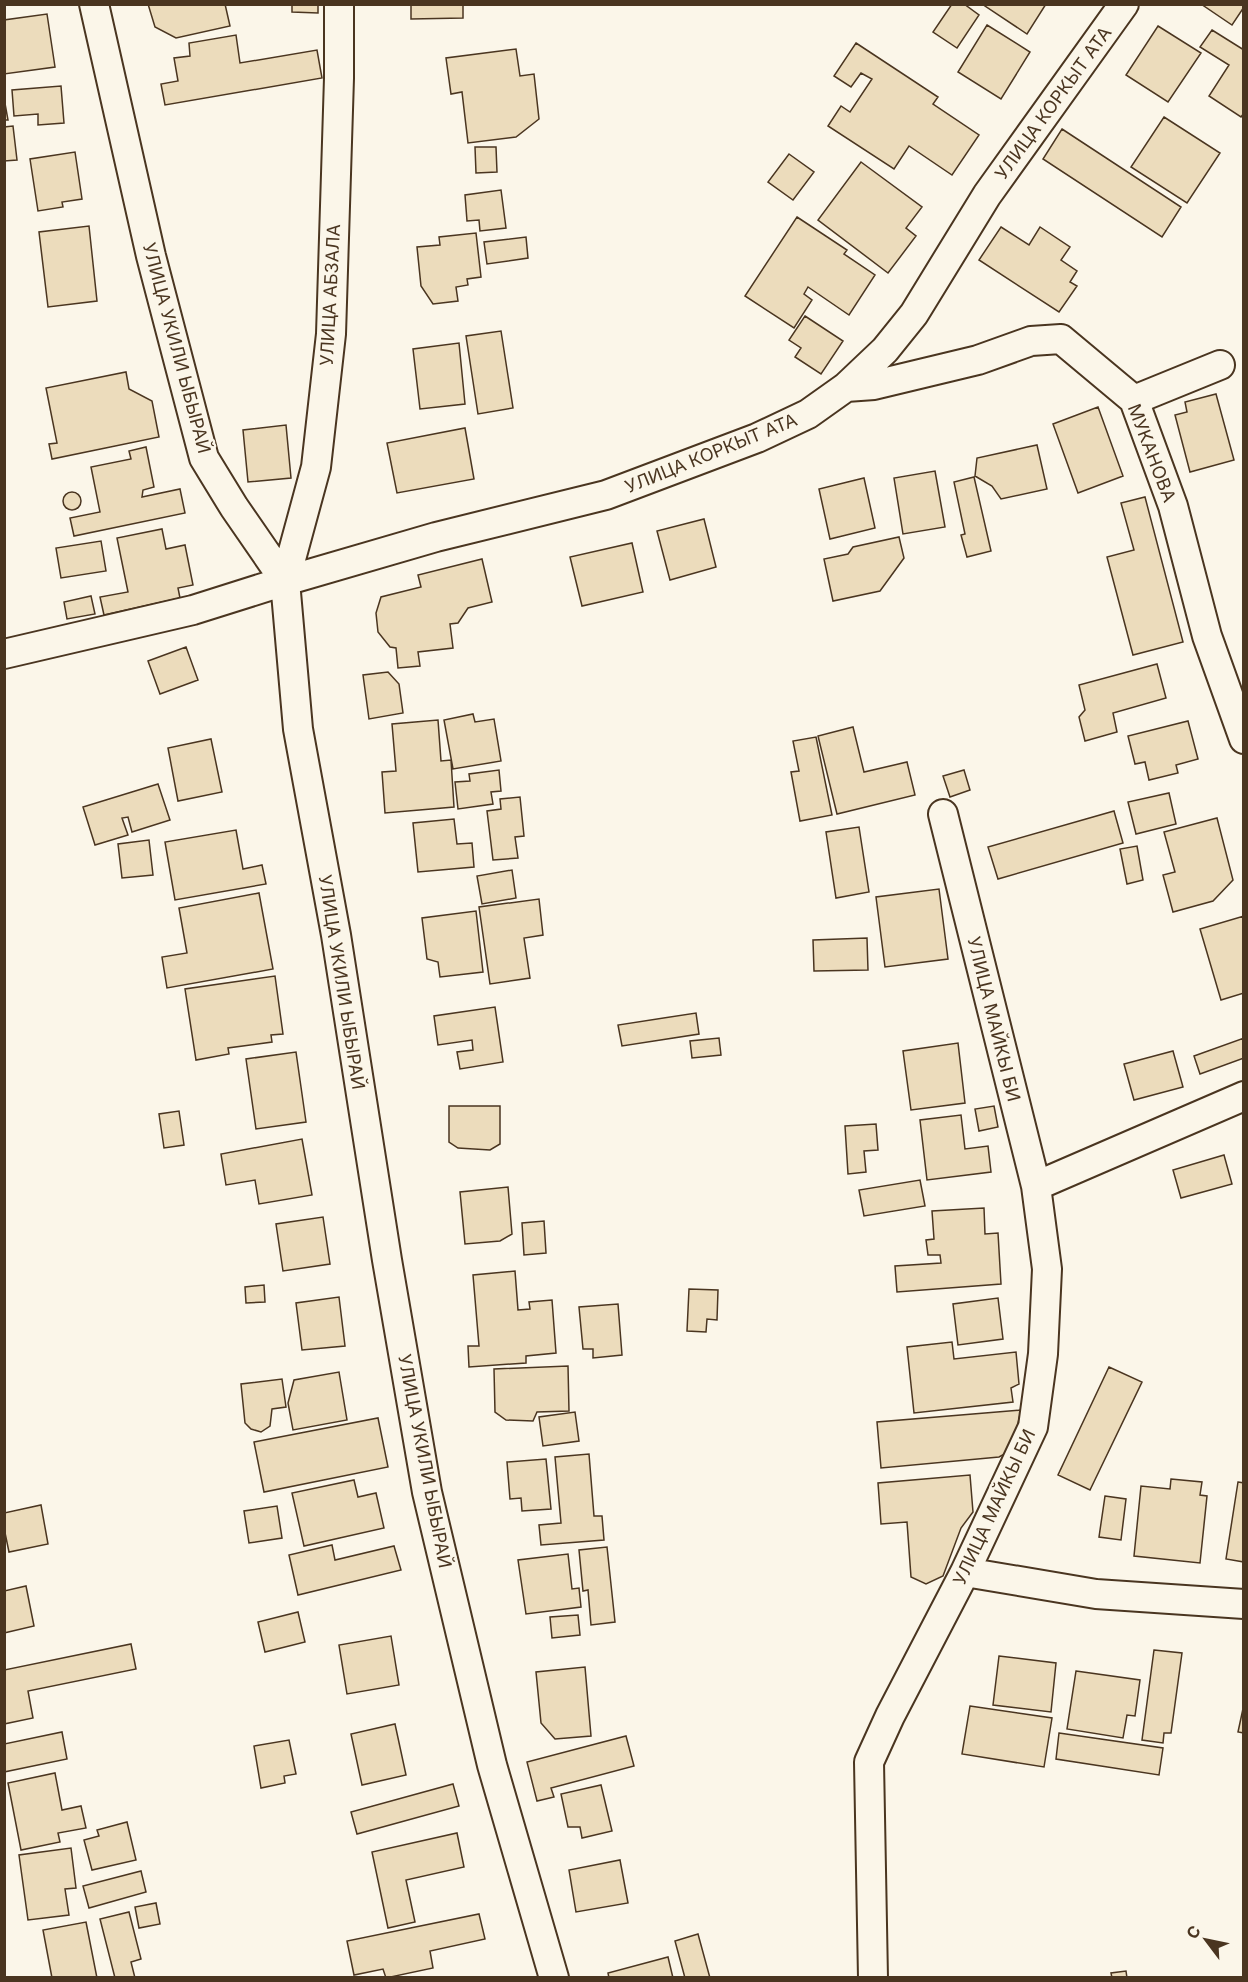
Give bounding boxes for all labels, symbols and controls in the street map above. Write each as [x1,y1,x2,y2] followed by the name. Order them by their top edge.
[991,23,1115,183] street label: УЛИЦА КОРКЫТ АТА
[316,223,344,367] street label: УЛИЦА АБЗАЛА
[139,240,216,456] street label: УЛИЦА УКИЛИ ЫБЫРАЙ
[1124,401,1180,505] street label: МУКАНОВА
[622,409,800,497] street label: УЛИЦА КОРКЫТ АТА
[315,873,370,1091] street label: УЛИЦА УКИЛИ ЫБЫРАЙ
[963,934,1026,1104] street label: УЛИЦА МАЙКЫ БИ
[394,1352,457,1570] street label: УЛИЦА УКИЛИ ЫБЫРАЙ
[948,1425,1039,1588] street label: УЛИЦА МАЙКЫ БИ
[1176,1910,1236,1970] north arrow
[1182,1922,1205,1942] text: С

